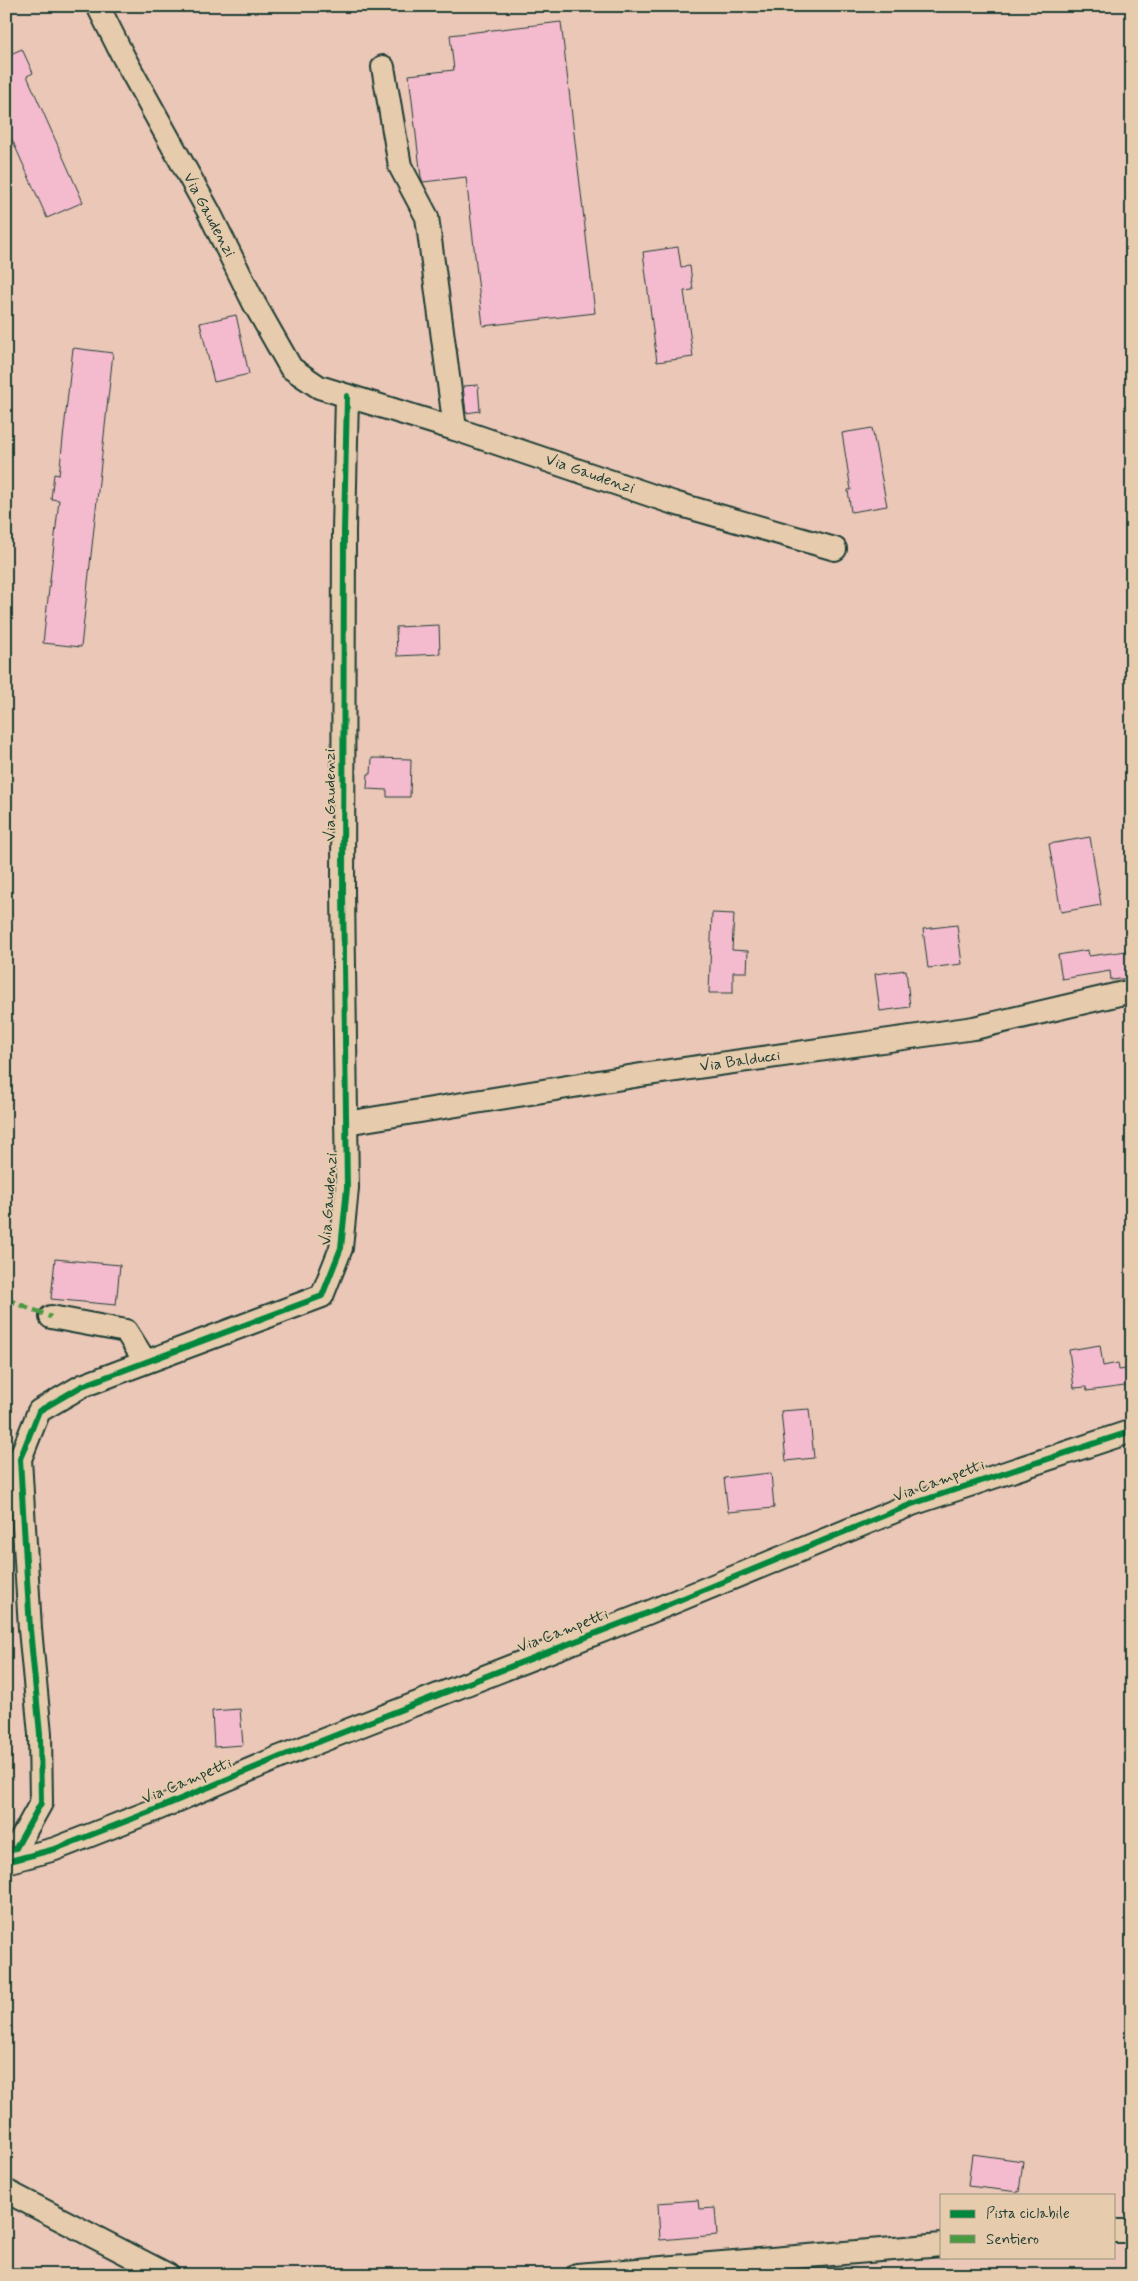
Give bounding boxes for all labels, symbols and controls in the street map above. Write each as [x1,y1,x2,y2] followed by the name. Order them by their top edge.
[178,169,240,261] street label: Via Gaudenzi
[543,449,638,499] street label: Via Gaudenzi
[320,748,341,841] street label: Via Gaudenzi
[698,1045,782,1077] street label: Via Balducci
[315,1152,343,1246] street label: Via Gaudenzi
[890,1455,988,1507] street label: Via Campetti
[514,1604,612,1658] street label: Via Campetti
[139,1752,236,1809] street label: Via Campetti
[940,2194,1116,2258] legend
[986,2204,1070,2224] text: Pista ciclabile
[986,2230,1039,2250] text: Sentiero

